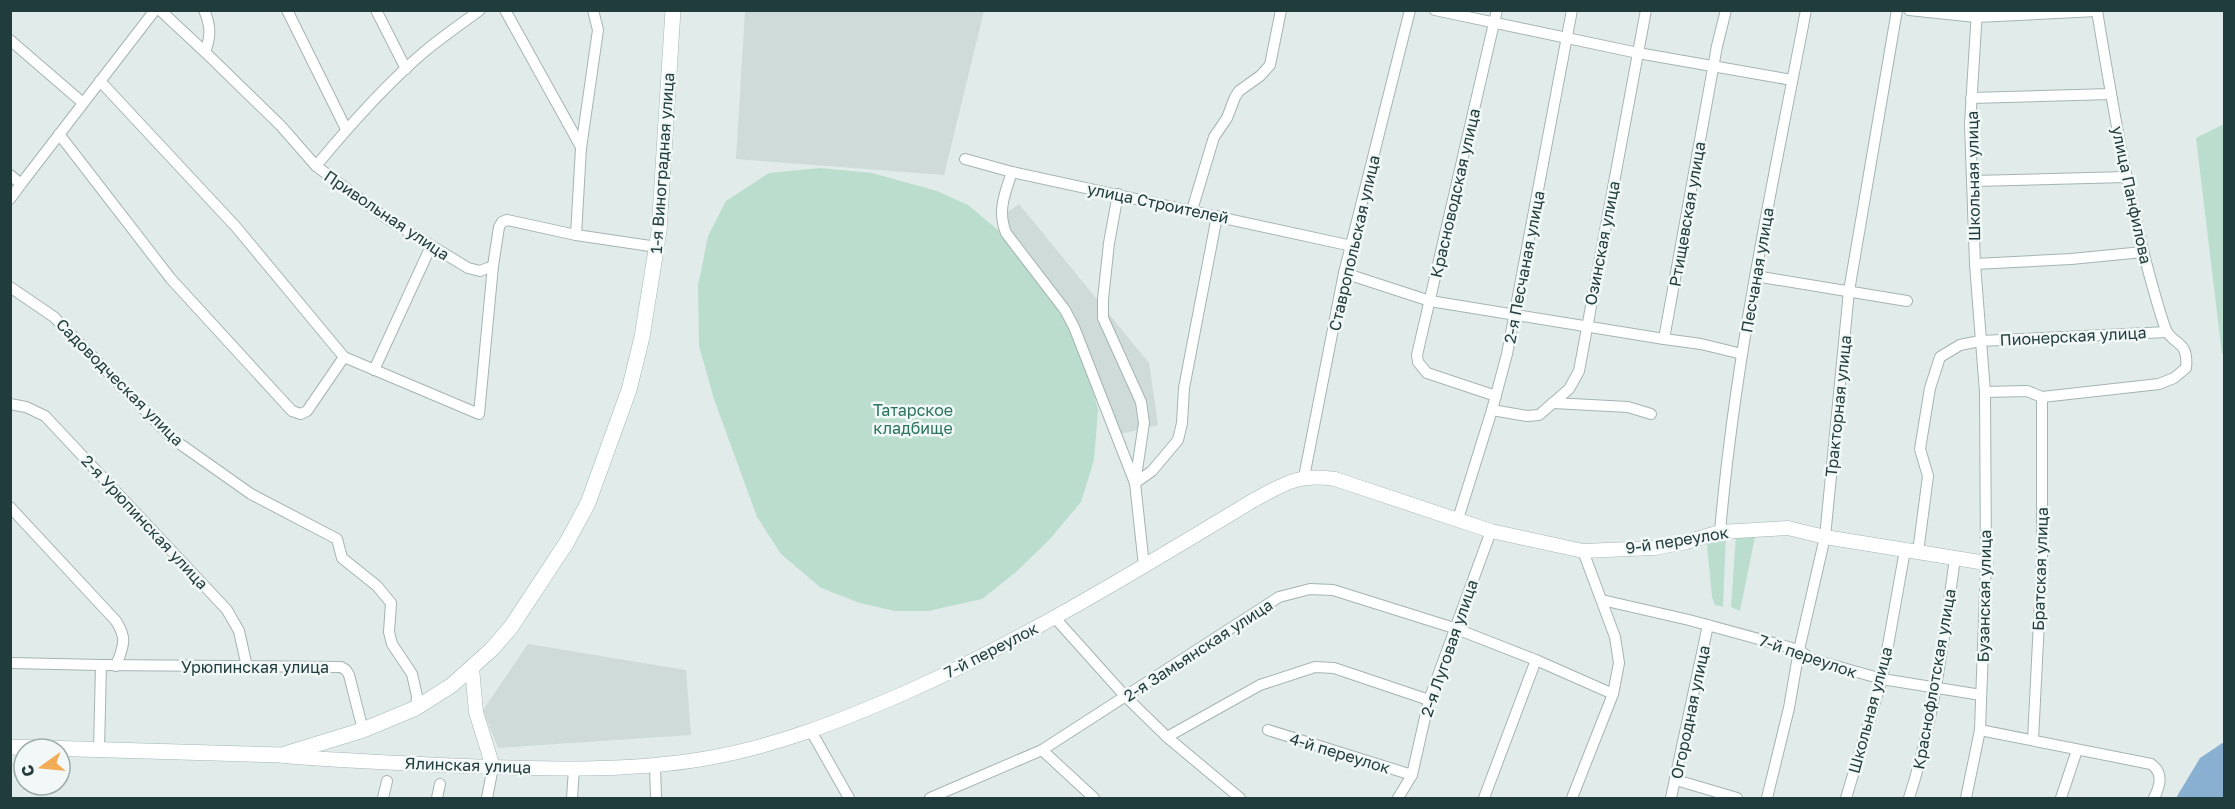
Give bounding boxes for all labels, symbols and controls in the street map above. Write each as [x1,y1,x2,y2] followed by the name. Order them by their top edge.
[646,72,678,254] street label: 1-я Виноградная улица
[1426,106,1484,280] street label: Красноводская улица
[1962,111,1984,241] street label: Школьная улица
[2108,124,2156,266] street label: улица Панфилова
[1664,140,1710,288] street label: Ртищевская улица
[1324,153,1384,333] street label: Ставропольская улица
[321,166,453,264] street label: Привольная улица
[1085,178,1231,228] street label: улица Строителей
[1580,179,1624,307] street label: Озинская улица
[1499,189,1549,345] street label: 2-я Песчаная улица
[1736,206,1778,334] street label: Песчаная улица
[52,314,188,450] street label: Садоводческая улица
[1999,322,2147,350] street label: Пионерская улица
[1821,334,1855,478] street label: Тракторная улица
[873,400,953,438] park label: Татарское кладбище
[77,451,213,593] street label: 2-я Урюпинская улица
[2028,507,2052,631] street label: Братская улица
[1624,522,1730,558] street label: 9-й переулок
[1973,529,1995,663] street label: Бузанская улица
[1416,577,1482,719] street label: 2-я Луговая улица
[1908,587,1960,771] street label: Краснофлотская улица
[1120,594,1276,706] street label: 2-я Замьянская улица
[941,618,1041,682] street label: 7-й переулок
[1756,630,1860,682] street label: 7-й переулок
[1666,643,1714,781] street label: Огородная улица
[1843,644,1897,776] street label: Школьная улица
[181,657,329,677] street label: Урюпинская улица
[1287,728,1393,778] street label: 4-й переулок
[12,737,72,797] north arrow
[404,753,532,777] street label: Ялинская улица
[16,763,39,779] text: С

